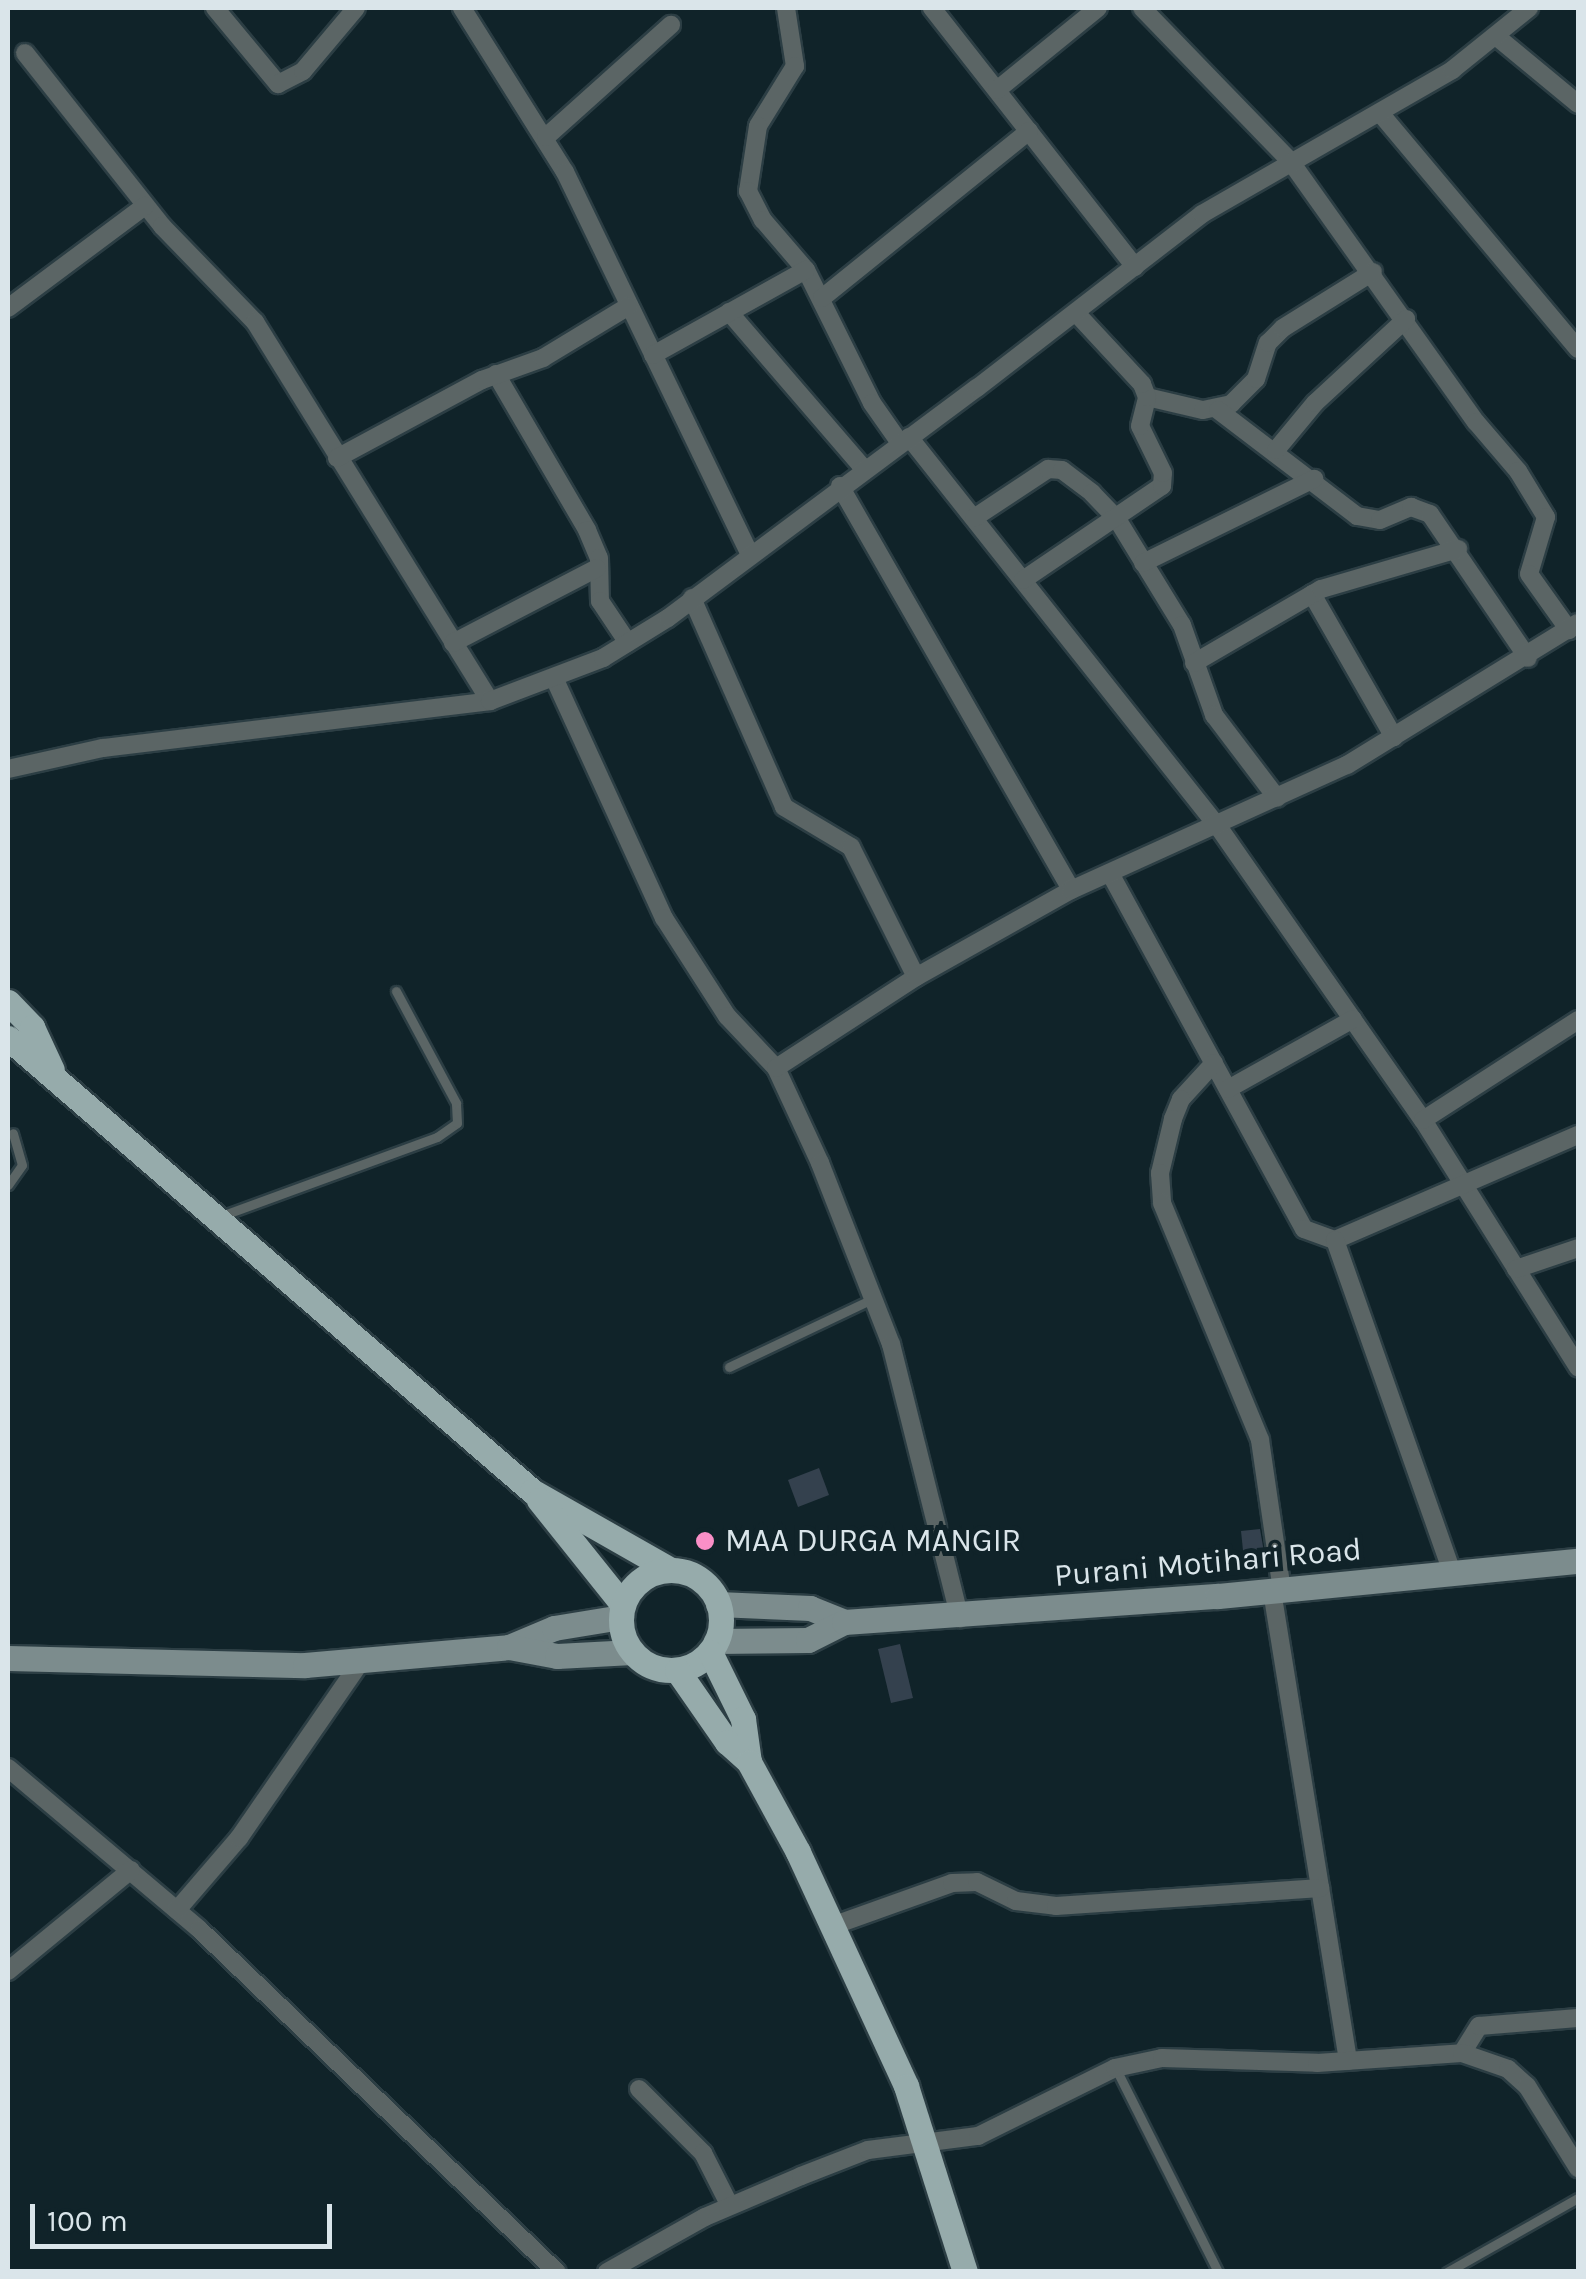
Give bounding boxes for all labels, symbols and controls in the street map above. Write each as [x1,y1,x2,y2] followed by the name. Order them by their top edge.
[725,1522,1021,1560] place label: MAA DURGA MANGIR
[694,1530,716,1552] marker: MAA DURGA MANGIR
[1053,1530,1363,1596] street label: Purani Motihari Road
[35,2184,338,2246] scale bar
[47,2203,128,2239] text: 100 m

